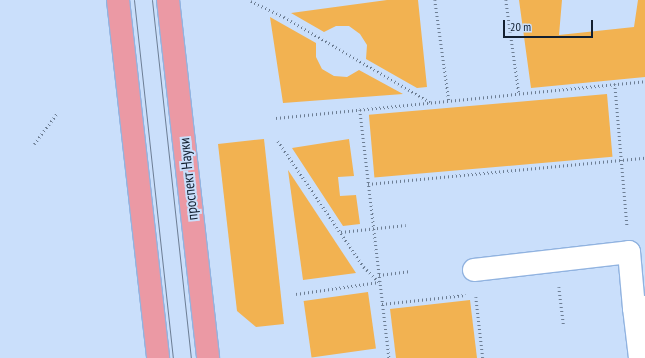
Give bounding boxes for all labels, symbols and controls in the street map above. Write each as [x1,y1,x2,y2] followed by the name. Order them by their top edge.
[505,12,595,38] scale bar
[510,19,531,34] text: 20 m
[175,137,201,221] street label: проспект Науки

